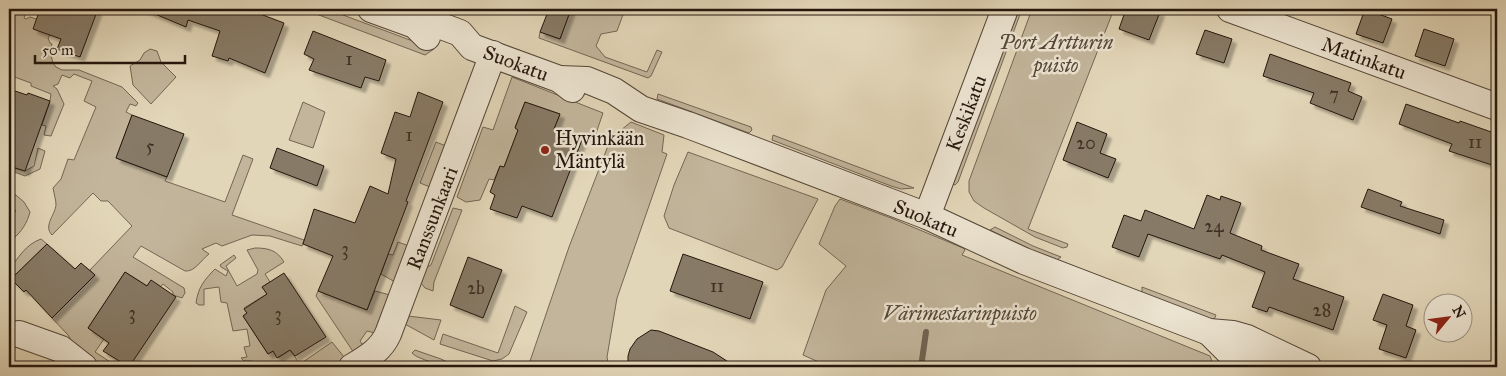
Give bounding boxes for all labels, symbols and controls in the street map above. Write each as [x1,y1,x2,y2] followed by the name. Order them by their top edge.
[999,30,1114,78] park label: Port Artturin puisto
[35,32,185,64] scale bar
[1319,32,1410,84] street label: Matinkatu
[480,40,552,86] street label: Suokatu
[42,41,74,59] text: 50 m
[345,48,353,70] house number: 1
[940,71,992,155] street label: Keskikatu
[1329,83,1339,105] house number: 7
[405,124,413,146] house number: 1
[555,126,644,173] place label: Hyvinkään Mäntylä
[1468,131,1482,153] house number: 11
[1076,132,1096,154] house number: 20
[146,135,155,157] house number: 5
[539,144,551,156] marker: Hyvinkään Mäntylä
[401,163,463,273] street label: Ranssunkaari
[890,194,962,242] street label: Suokatu
[1205,215,1224,237] house number: 24
[341,238,349,260] house number: 3
[710,275,724,297] house number: 11
[467,277,485,299] house number: 2b
[1424,294,1474,344] north arrow
[1313,299,1331,321] house number: 28
[883,301,1037,326] park label: Värimestarinpuisto
[128,302,136,324] house number: 3
[274,303,282,325] house number: 3
[1449,303,1469,321] text: N

